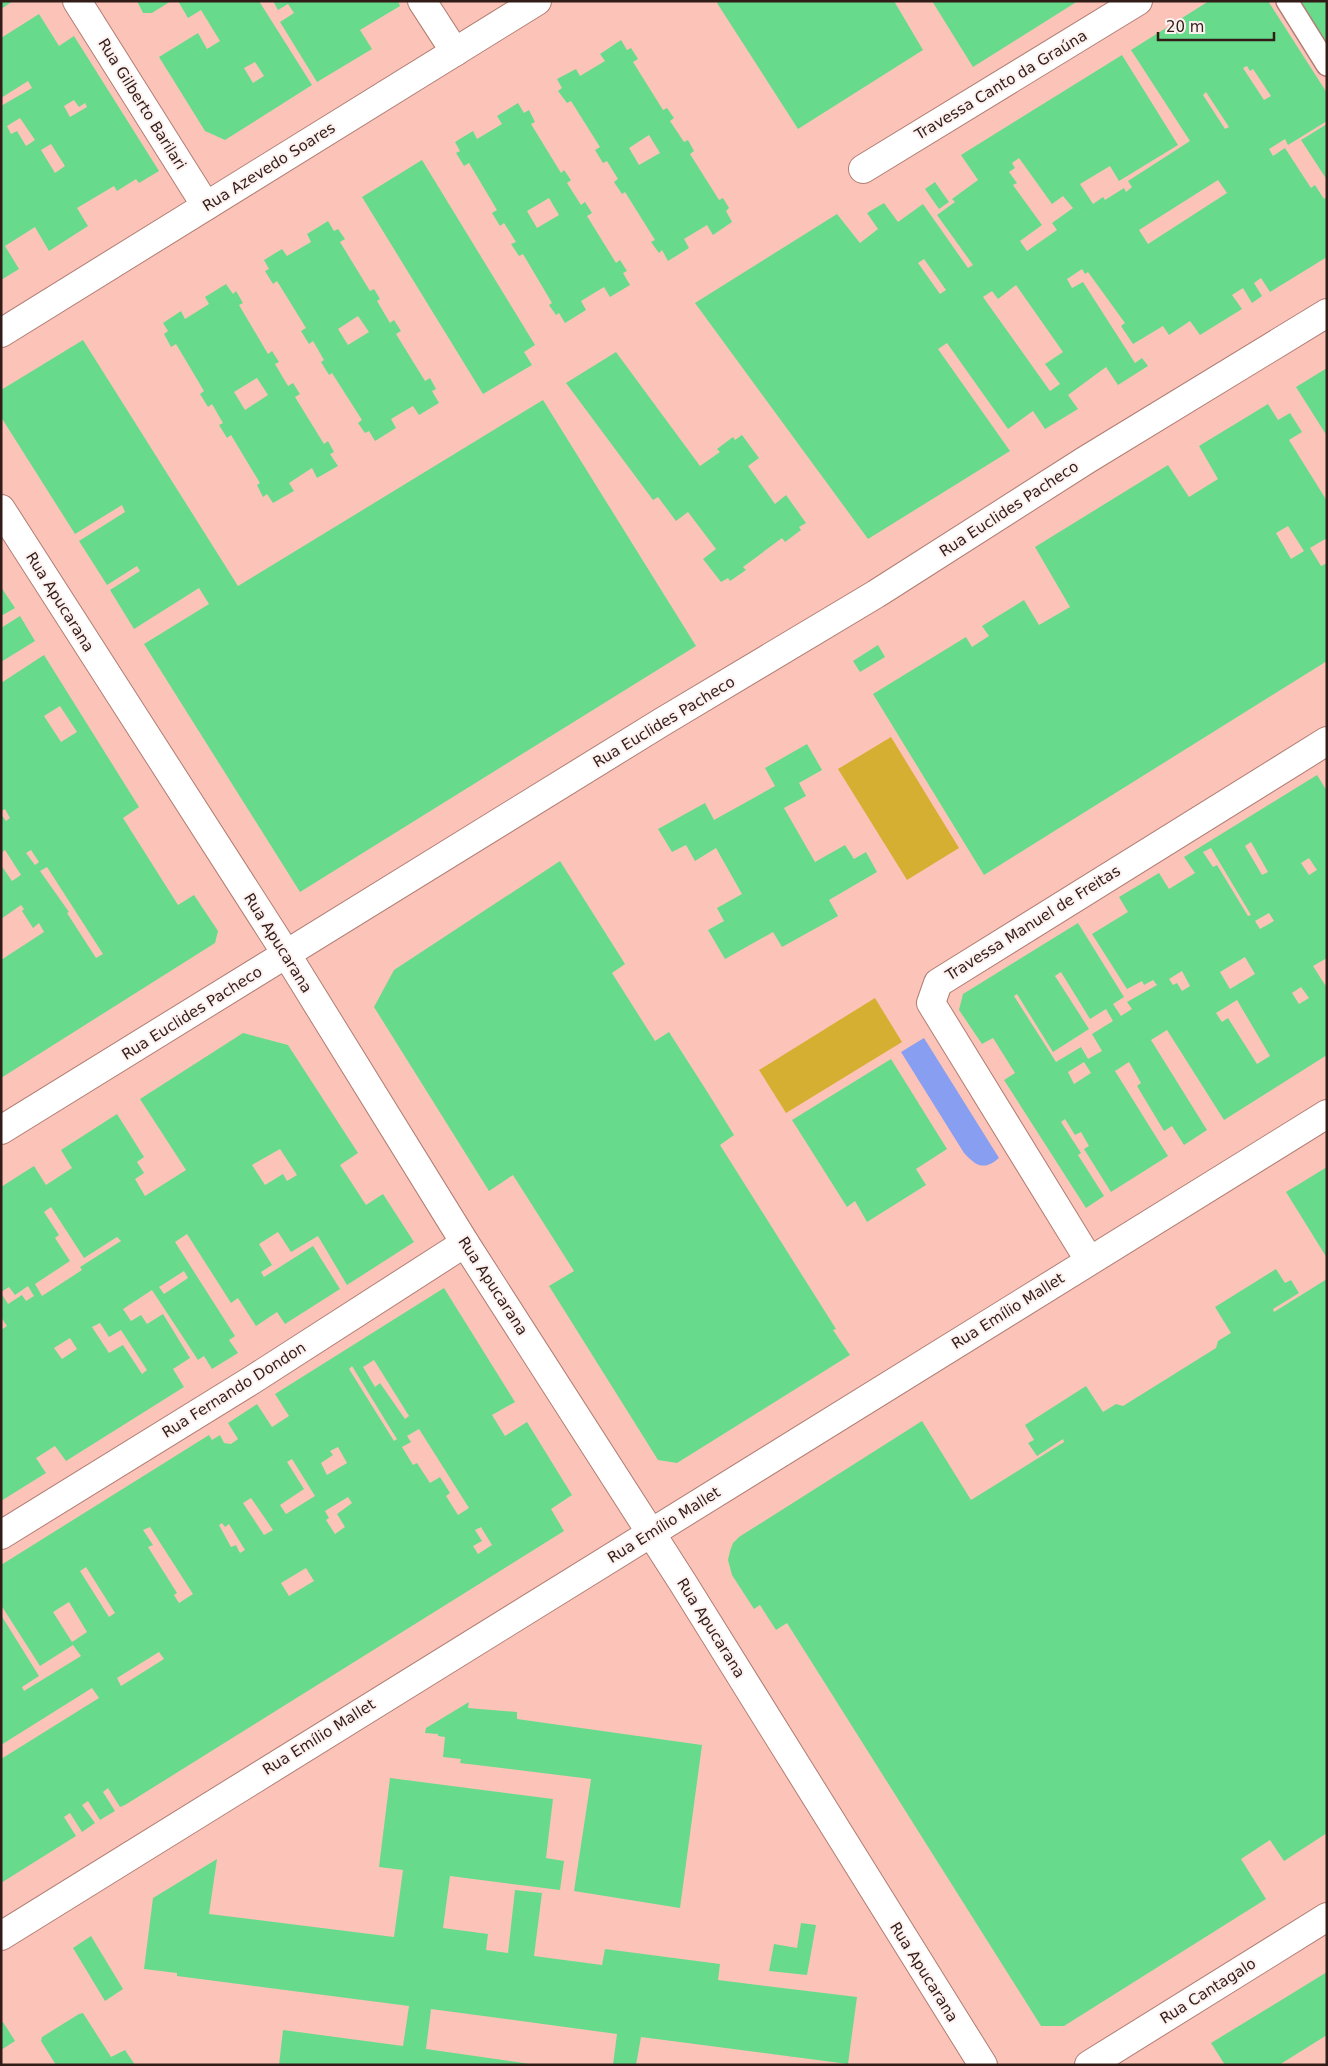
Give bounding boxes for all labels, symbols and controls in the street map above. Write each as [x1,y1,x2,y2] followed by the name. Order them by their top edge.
[1158,10,1274,42] scale bar
[1166,18,1204,36] text: 20 m
[911,26,1090,144] street label: Travessa Canto da Graúna
[94,35,190,173] street label: Rua Gilberto Barilari
[199,119,339,215] street label: Rua Azevedo Soares
[936,457,1082,561] street label: Rua Euclides Pacheco
[22,549,98,655] street label: Rua Apucarana
[590,673,738,771] street label: Rua Euclides Pacheco
[942,862,1124,985] street label: Travessa Manuel de Freitas
[240,890,316,996] street label: Rua Apucarana
[118,962,266,1064] street label: Rua Euclides Pacheco
[454,1233,532,1339] street label: Rua Apucarana
[948,1269,1068,1353] street label: Rua Emílio Mallet
[159,1338,309,1442] street label: Rua Fernando Dondon
[604,1483,724,1567] street label: Rua Emílio Mallet
[673,1575,749,1681] street label: Rua Apucarana
[259,1695,379,1779] street label: Rua Emílio Mallet
[886,1919,962,2025] street label: Rua Apucarana
[1157,1954,1259,2028] street label: Rua Cantagalo

